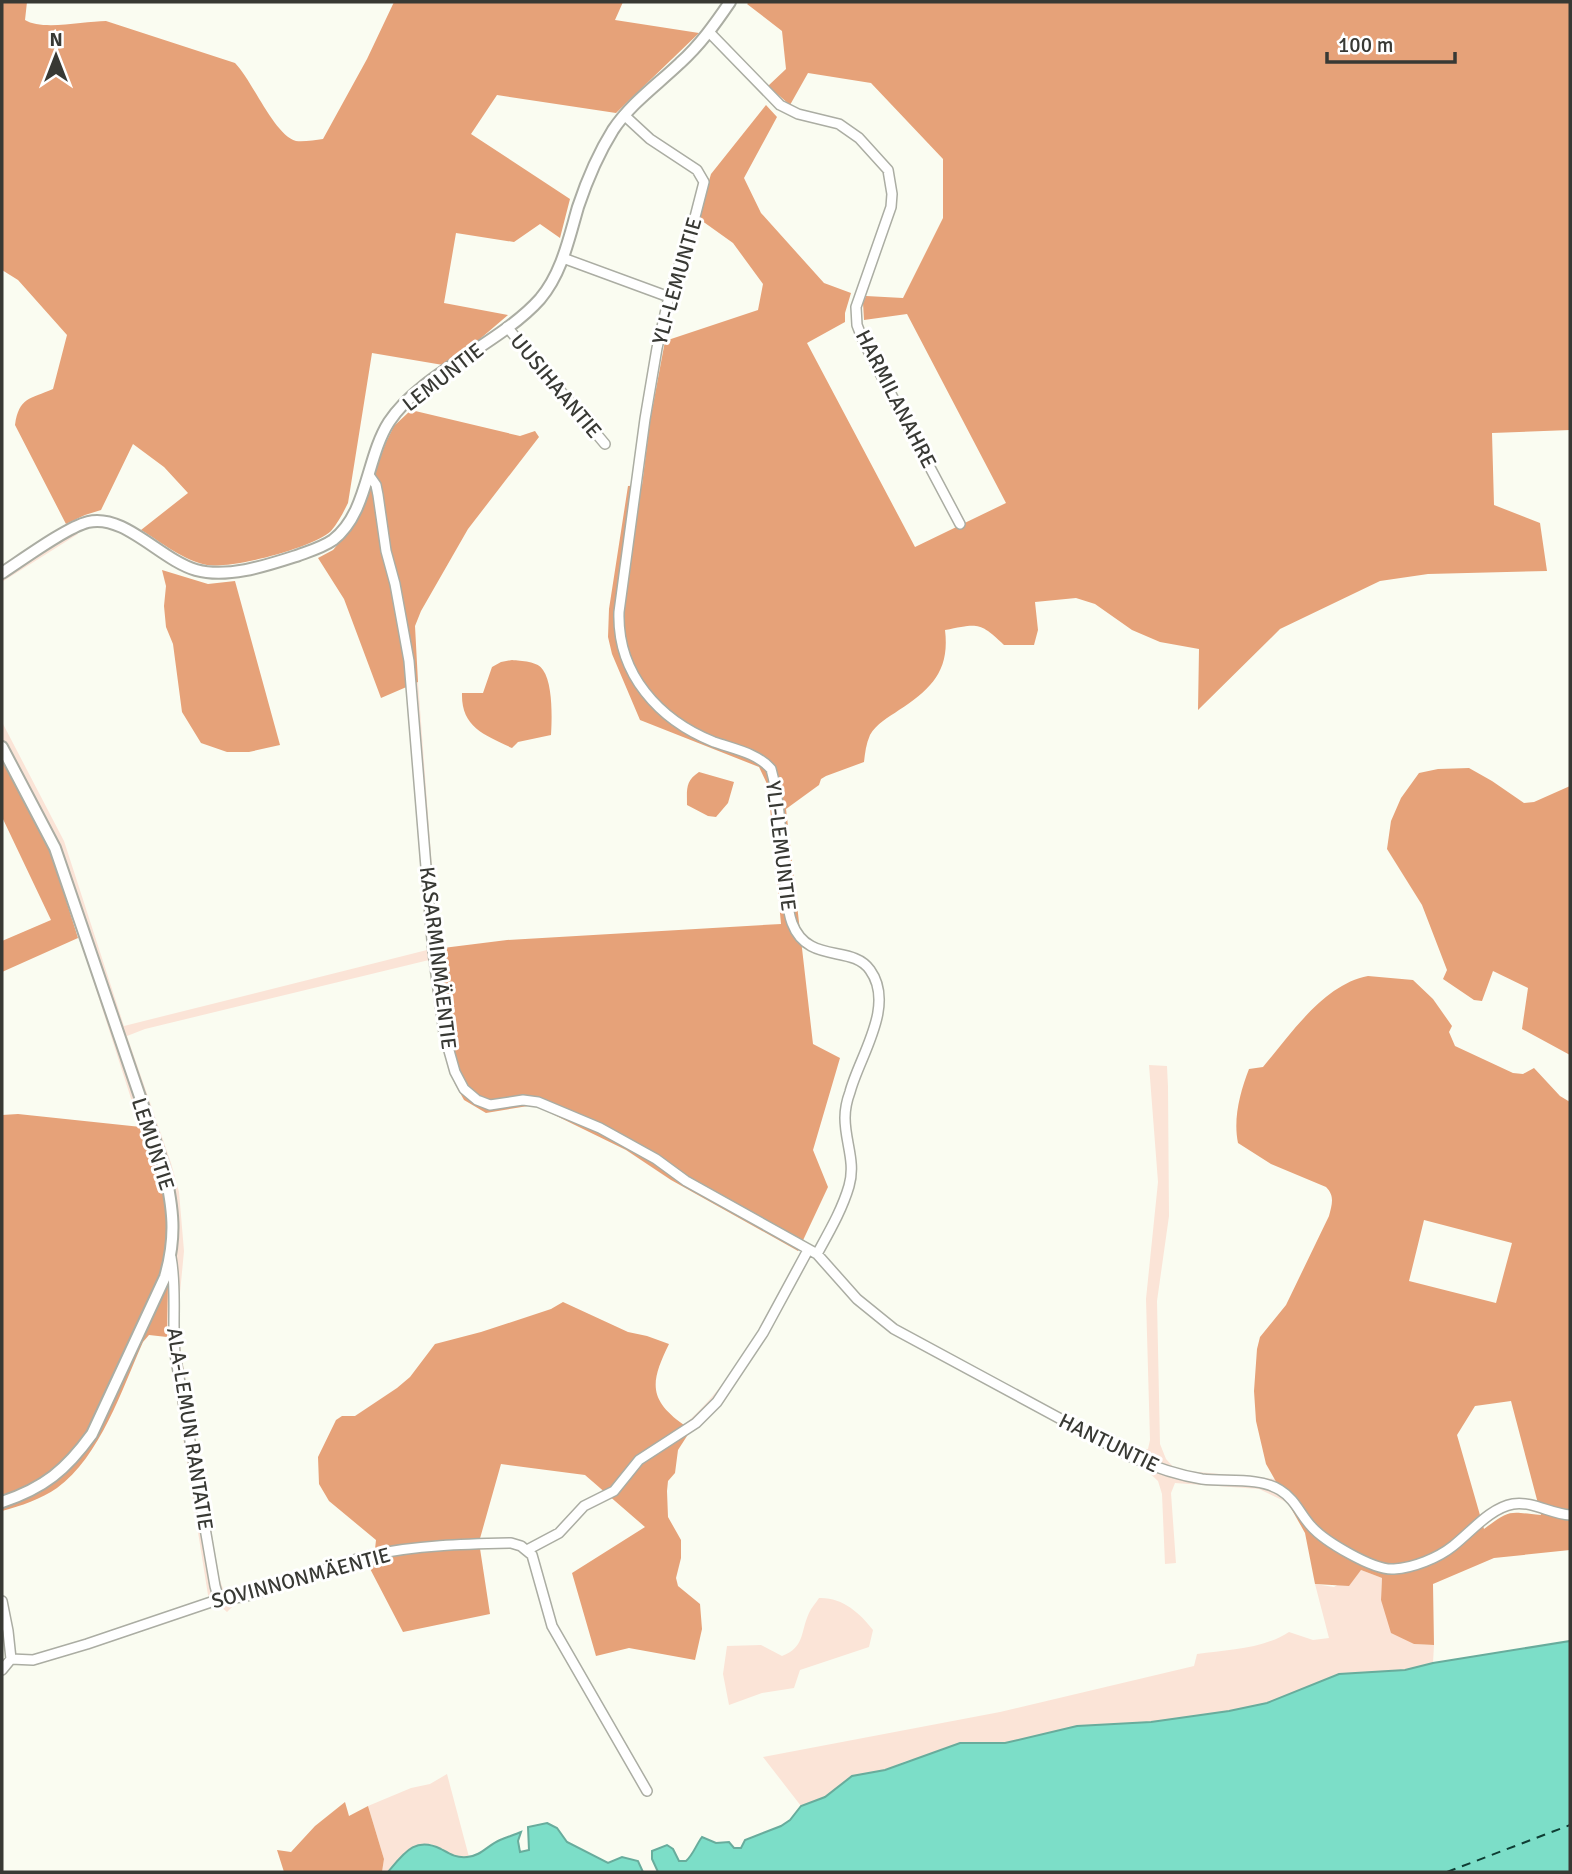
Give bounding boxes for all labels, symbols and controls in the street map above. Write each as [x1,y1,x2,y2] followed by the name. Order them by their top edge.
[21,21,91,91] north arrow
[1327,21,1455,65] scale bar
[49,28,63,52] text: N
[1338,32,1393,58] text: 100 m
[646,214,708,348] street label: YLI-LEMUNTIE
[850,325,942,473] street label: HARMILANAHRE
[505,328,607,444] street label: UUSIHAANTIE
[397,337,489,417] street label: LEMUNTIE
[760,779,802,913] street label: YLI-LEMUNTIE
[414,865,462,1051] street label: KASARMINMÄENTIE
[126,1094,180,1194] street label: LEMUNTIE
[161,1326,219,1532] street label: ALA-LEMUN RANTATIE
[1055,1408,1163,1478] street label: HANTUNTIE
[209,1542,393,1614] street label: SOVINNONMÄENTIE

